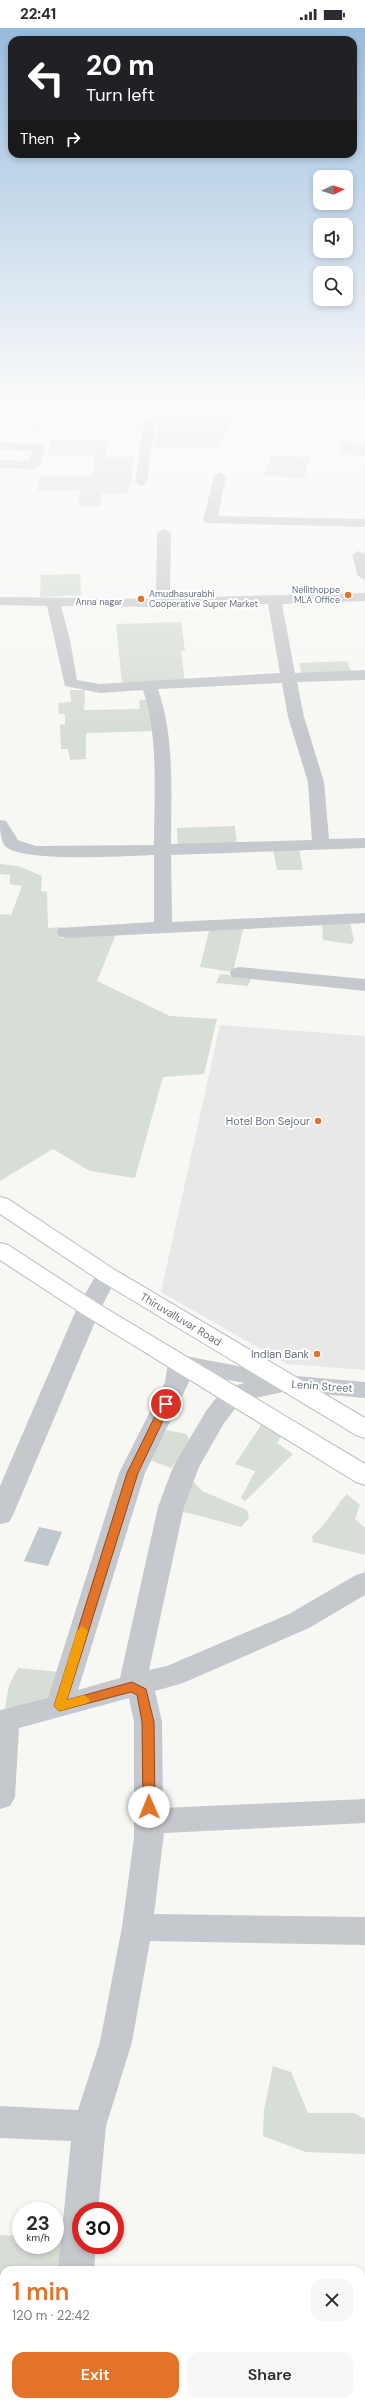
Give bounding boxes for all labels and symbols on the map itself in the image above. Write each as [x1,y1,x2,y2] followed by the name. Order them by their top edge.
[313,170,353,210] north arrow
[292,584,340,606] place label: Nellithoppe MLA Office
[149,588,258,610] place label: Amudhasurabhi Cooperative Super Market
[343,590,353,600] marker: Nellithoppe MLA Office
[136,594,146,604] marker: Amudhasurabhi Cooperative Super Market
[76,596,123,608] street label: Anna nagar
[226,1114,310,1128] place label: Hotel Bon Sejour
[313,1116,323,1126] marker: Hotel Bon Sejour
[138,1289,224,1349] street label: Thiruvalluvar Road
[251,1347,309,1361] place label: Indian Bank
[312,1349,322,1359] marker: Indian Bank
[291,1377,353,1395] street label: Lenin Street
[149,1387,183,1421] pin
[128,1786,170,1828] position arrow
[72,2202,124,2254] speed limit sign: 30

